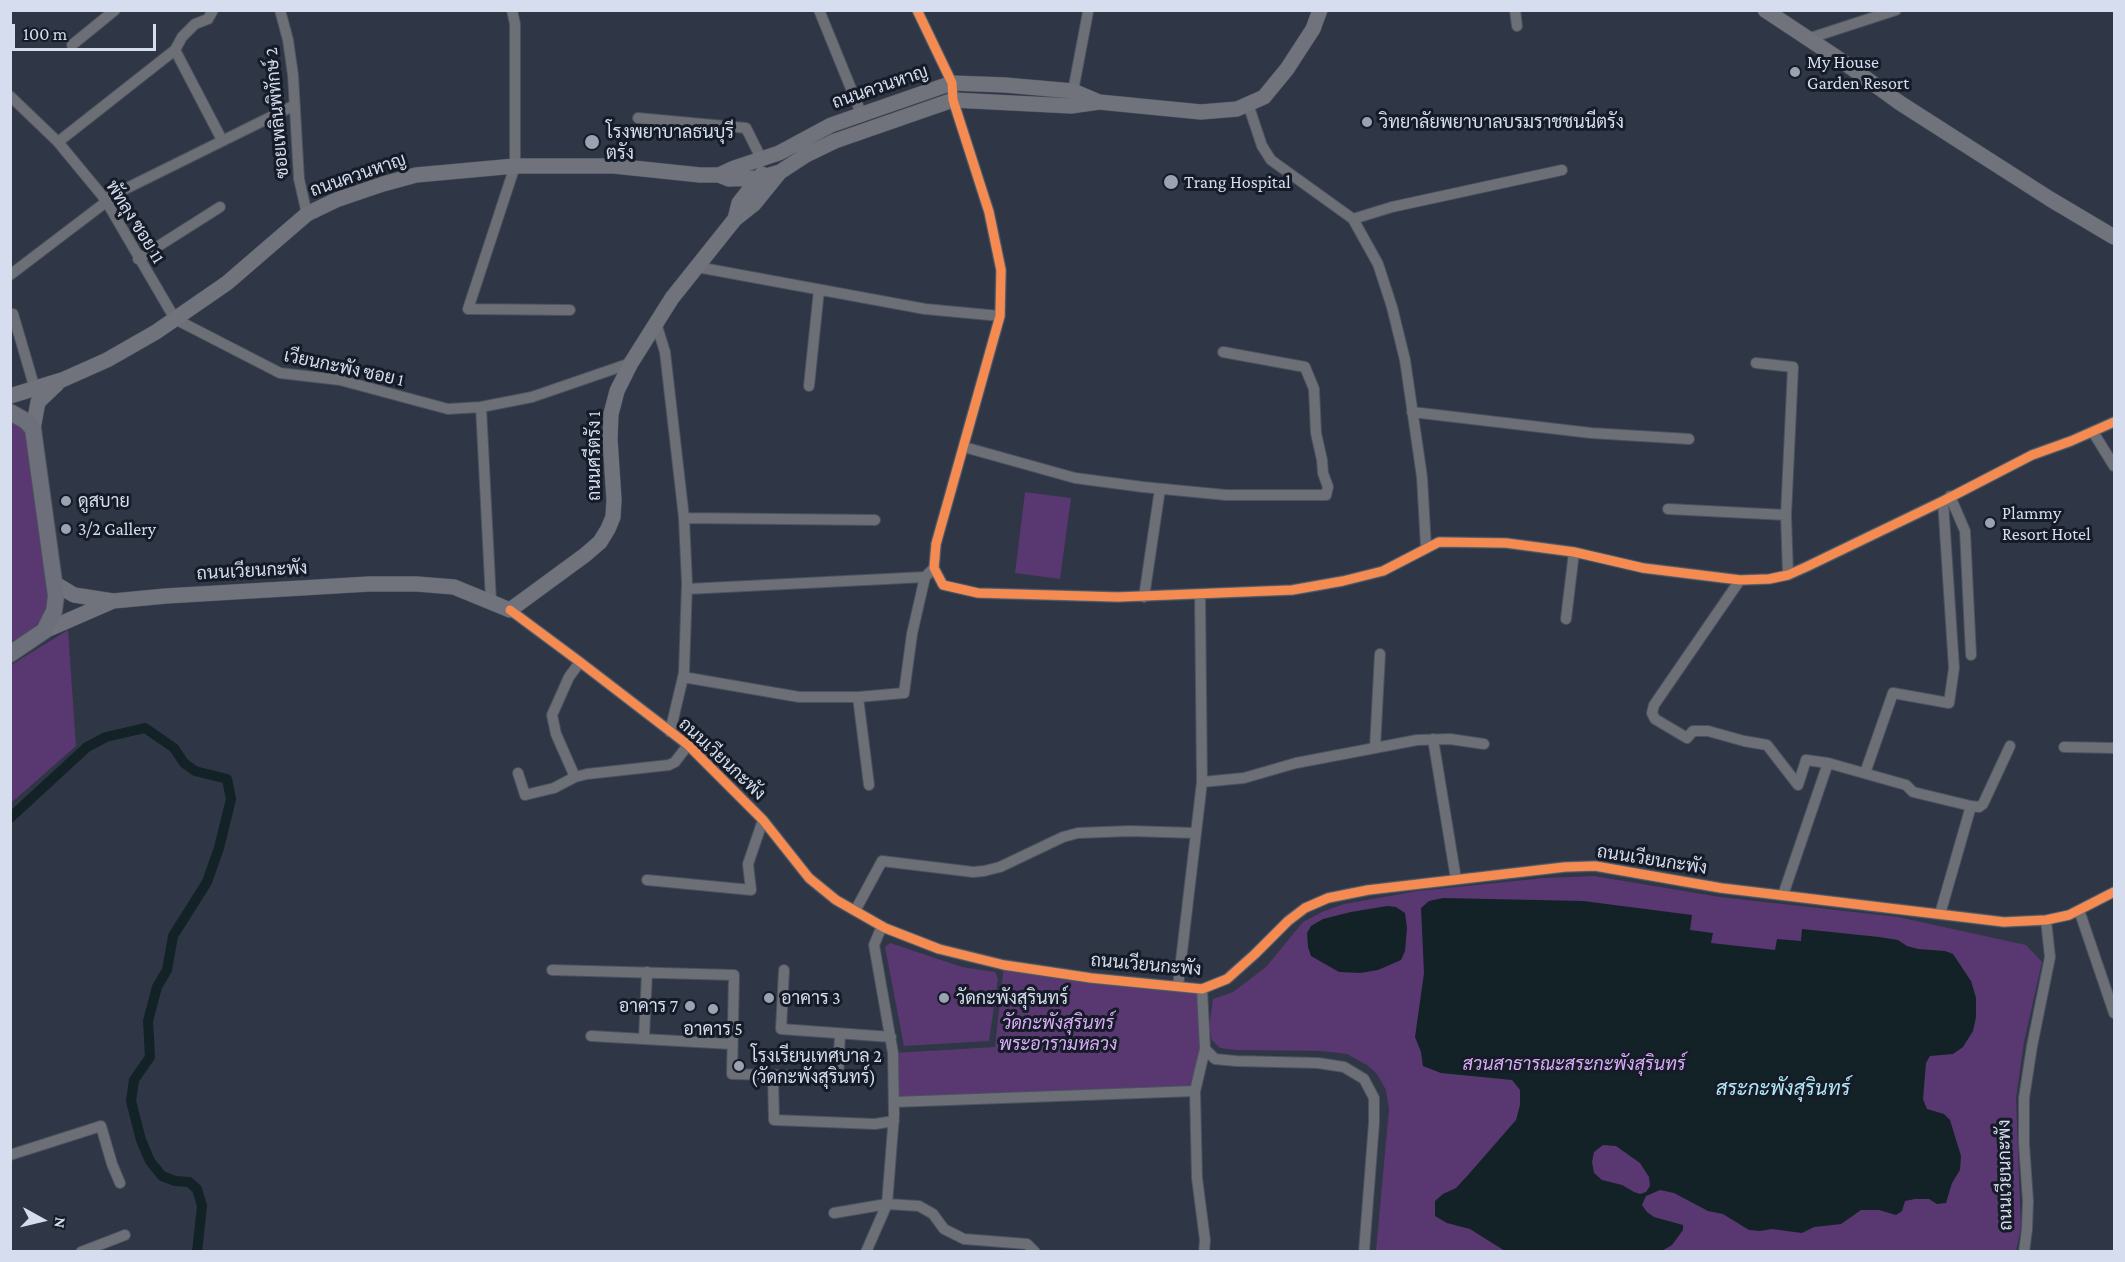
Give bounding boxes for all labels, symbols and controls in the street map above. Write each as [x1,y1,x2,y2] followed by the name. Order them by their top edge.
[15,12,159,50] scale bar
[23,24,67,44] text: 100 m
[261,46,293,180] street label: ซอยเพลินพิทักษ์ 2
[1807,51,1909,94] place label: My House Garden Resort
[829,61,931,113] street label: ถนนควนหาญ
[1788,65,1802,79] marker: My House Garden Resort
[1379,111,1624,133] place label: วิทยาลัยพยาบาลบรมราชชนนีตรัง
[1360,115,1374,129] marker: วิทยาลัยพยาบาลบรมราชชนนีตรัง
[606,121,734,164] place label: โรงพยาบาลธนบุรี ตรัง
[583,133,601,151] marker: โรงพยาบาลธนบุรี ตรัง
[307,149,409,201] street label: ถนนควนหาญ
[1184,171,1291,193] place label: Trang Hospital
[1162,173,1180,191] marker: Trang Hospital
[101,176,169,268] street label: พัทลุง ซอย 11
[282,345,406,391] street label: เวียนกะพัง ซอย 1
[583,411,605,501] street label: ถนนศรีตรัง 1
[78,490,130,512] place label: ดูสบาย
[59,494,73,508] marker: ดูสบาย
[2002,502,2091,544] place label: Plammy Resort Hotel
[1983,516,1997,530] marker: Plammy Resort Hotel
[78,518,156,540] place label: 3/2 Gallery
[59,522,73,536] marker: 3/2 Gallery
[196,557,308,585] street label: ถนนเวียนกะพัง
[674,713,770,805] street label: ถนนเวียนกะพัง
[1595,841,1709,879] street label: ถนนเวียนกะพัง
[1090,949,1202,981] street label: ถนนเวียนกะพัง
[781,987,841,1009] place label: อาคาร 3
[956,987,1068,1009] place label: วัดกะพังสุรินทร์
[762,991,776,1005] marker: อาคาร 3
[937,991,951,1005] marker: วัดกะพังสุรินทร์
[619,995,678,1017] place label: อาคาร 7
[683,999,697,1013] marker: อาคาร 7
[706,1002,720,1016] marker: อาคาร 5
[999,1012,1117,1054] park label: วัดกะพังสุรินทร์ พระอารามหลวง
[683,1018,743,1040] place label: อาคาร 5
[751,1045,882,1088] place label: โรงเรียนเทศบาล 2 (วัดกะพังสุรินทร์)
[1462,1053,1686,1075] park label: สวนสาธารณะสระกะพังสุรินทร์
[732,1059,746,1073] marker: โรงเรียนเทศบาล 2 (วัดกะพังสุรินทร์)
[1716,1077,1850,1101] water label: สระกะพังสุรินทร์
[1993,1119,2017,1231] street label: ถนนเวียนกะพัง
[12,1190,72,1250] north arrow
[51,1216,69,1229] text: N

